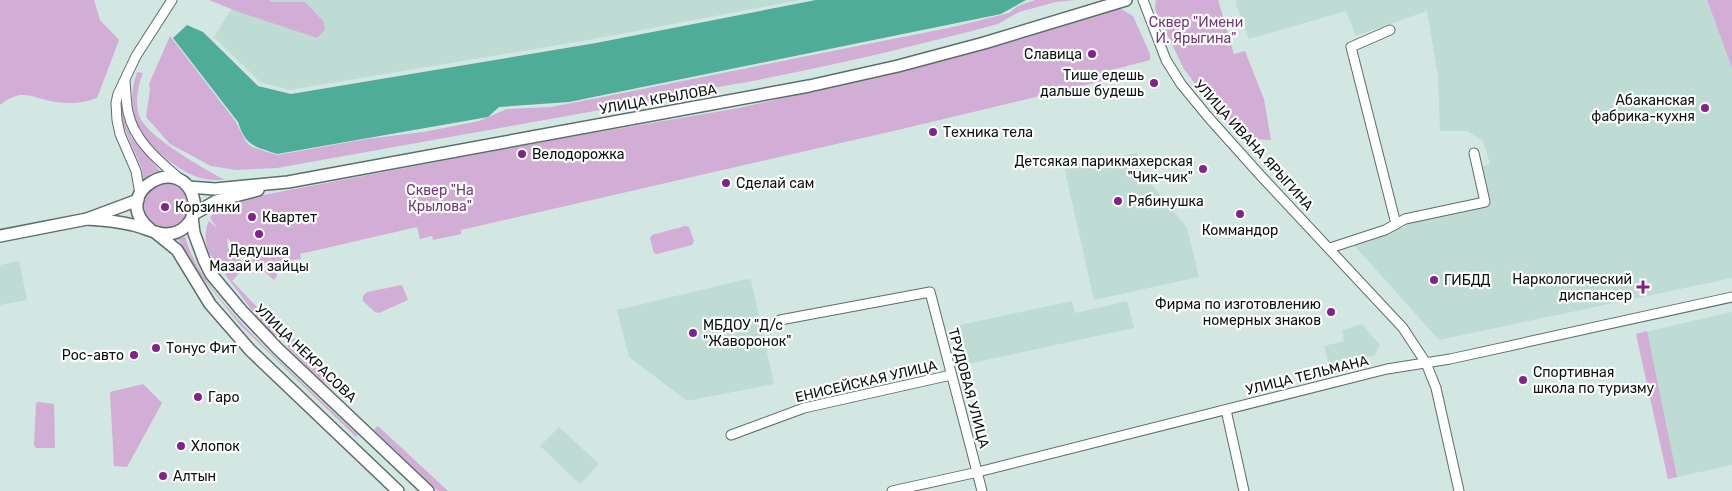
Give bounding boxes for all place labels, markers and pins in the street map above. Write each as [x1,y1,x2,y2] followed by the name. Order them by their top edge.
[1024,46,1082,63] place label: Славица
[1086,48,1098,60] marker: Славица
[1040,67,1144,100] place label: Тише едешь дальше будешь
[1148,77,1160,89] marker: Тише едешь дальше будешь
[1591,92,1695,125] place label: Абаканская фабрика-кухня
[1699,102,1711,114] marker: Абаканская фабрика-кухня
[943,124,1033,141] place label: Техника тела
[927,126,939,138] marker: Техника тела
[532,146,625,163] place label: Велодорожка
[516,148,528,160] marker: Велодорожка
[1014,153,1193,186] place label: Детсякая парикмахерская "Чик-чик"
[1197,163,1209,175] marker: Детсякая парикмахерская "Чик-чик"
[736,175,814,192] place label: Сделай сам
[720,177,732,189] marker: Сделай сам
[1128,193,1204,210] place label: Рябинушка
[1112,195,1124,207] marker: Рябинушка
[175,199,240,216] place label: Корзинки
[159,201,171,213] marker: Корзинки
[1234,208,1246,220] marker: Коммандор
[262,209,317,226] place label: Квартет
[246,211,258,223] marker: Квартет
[1202,222,1278,239] place label: Коммандор
[253,228,265,240] marker: Дедушка Мазай и зайцы
[209,242,309,275] place label: Дедушка Мазай и зайцы
[1512,271,1632,304] place label: Наркологический диспансер
[1444,272,1491,289] place label: ГИБДД
[1428,274,1440,286] marker: ГИБДД
[1636,280,1650,294] marker: Наркологический диспансер
[1155,296,1321,329] place label: Фирма по изготовлению номерных знаков
[1325,306,1337,318] marker: Фирма по изготовлению номерных знаков
[703,317,791,350] place label: МБДОУ "Д/с "Жаворонок"
[687,327,699,339] marker: МБДОУ "Д/с "Жаворонок"
[166,340,237,357] place label: Тонус Фит
[150,342,162,354] marker: Тонус Фит
[62,347,124,364] place label: Рос-авто
[128,349,140,361] marker: Рос-авто
[1533,364,1655,397] place label: Спортивная школа по туризму
[1517,374,1529,386] marker: Спортивная школа по туризму
[208,389,239,406] place label: Гаро
[192,391,204,403] marker: Гаро
[191,438,240,455] place label: Хлопок
[175,440,187,452] marker: Хлопок
[173,468,216,485] place label: Алтын
[157,470,169,482] marker: Алтын

